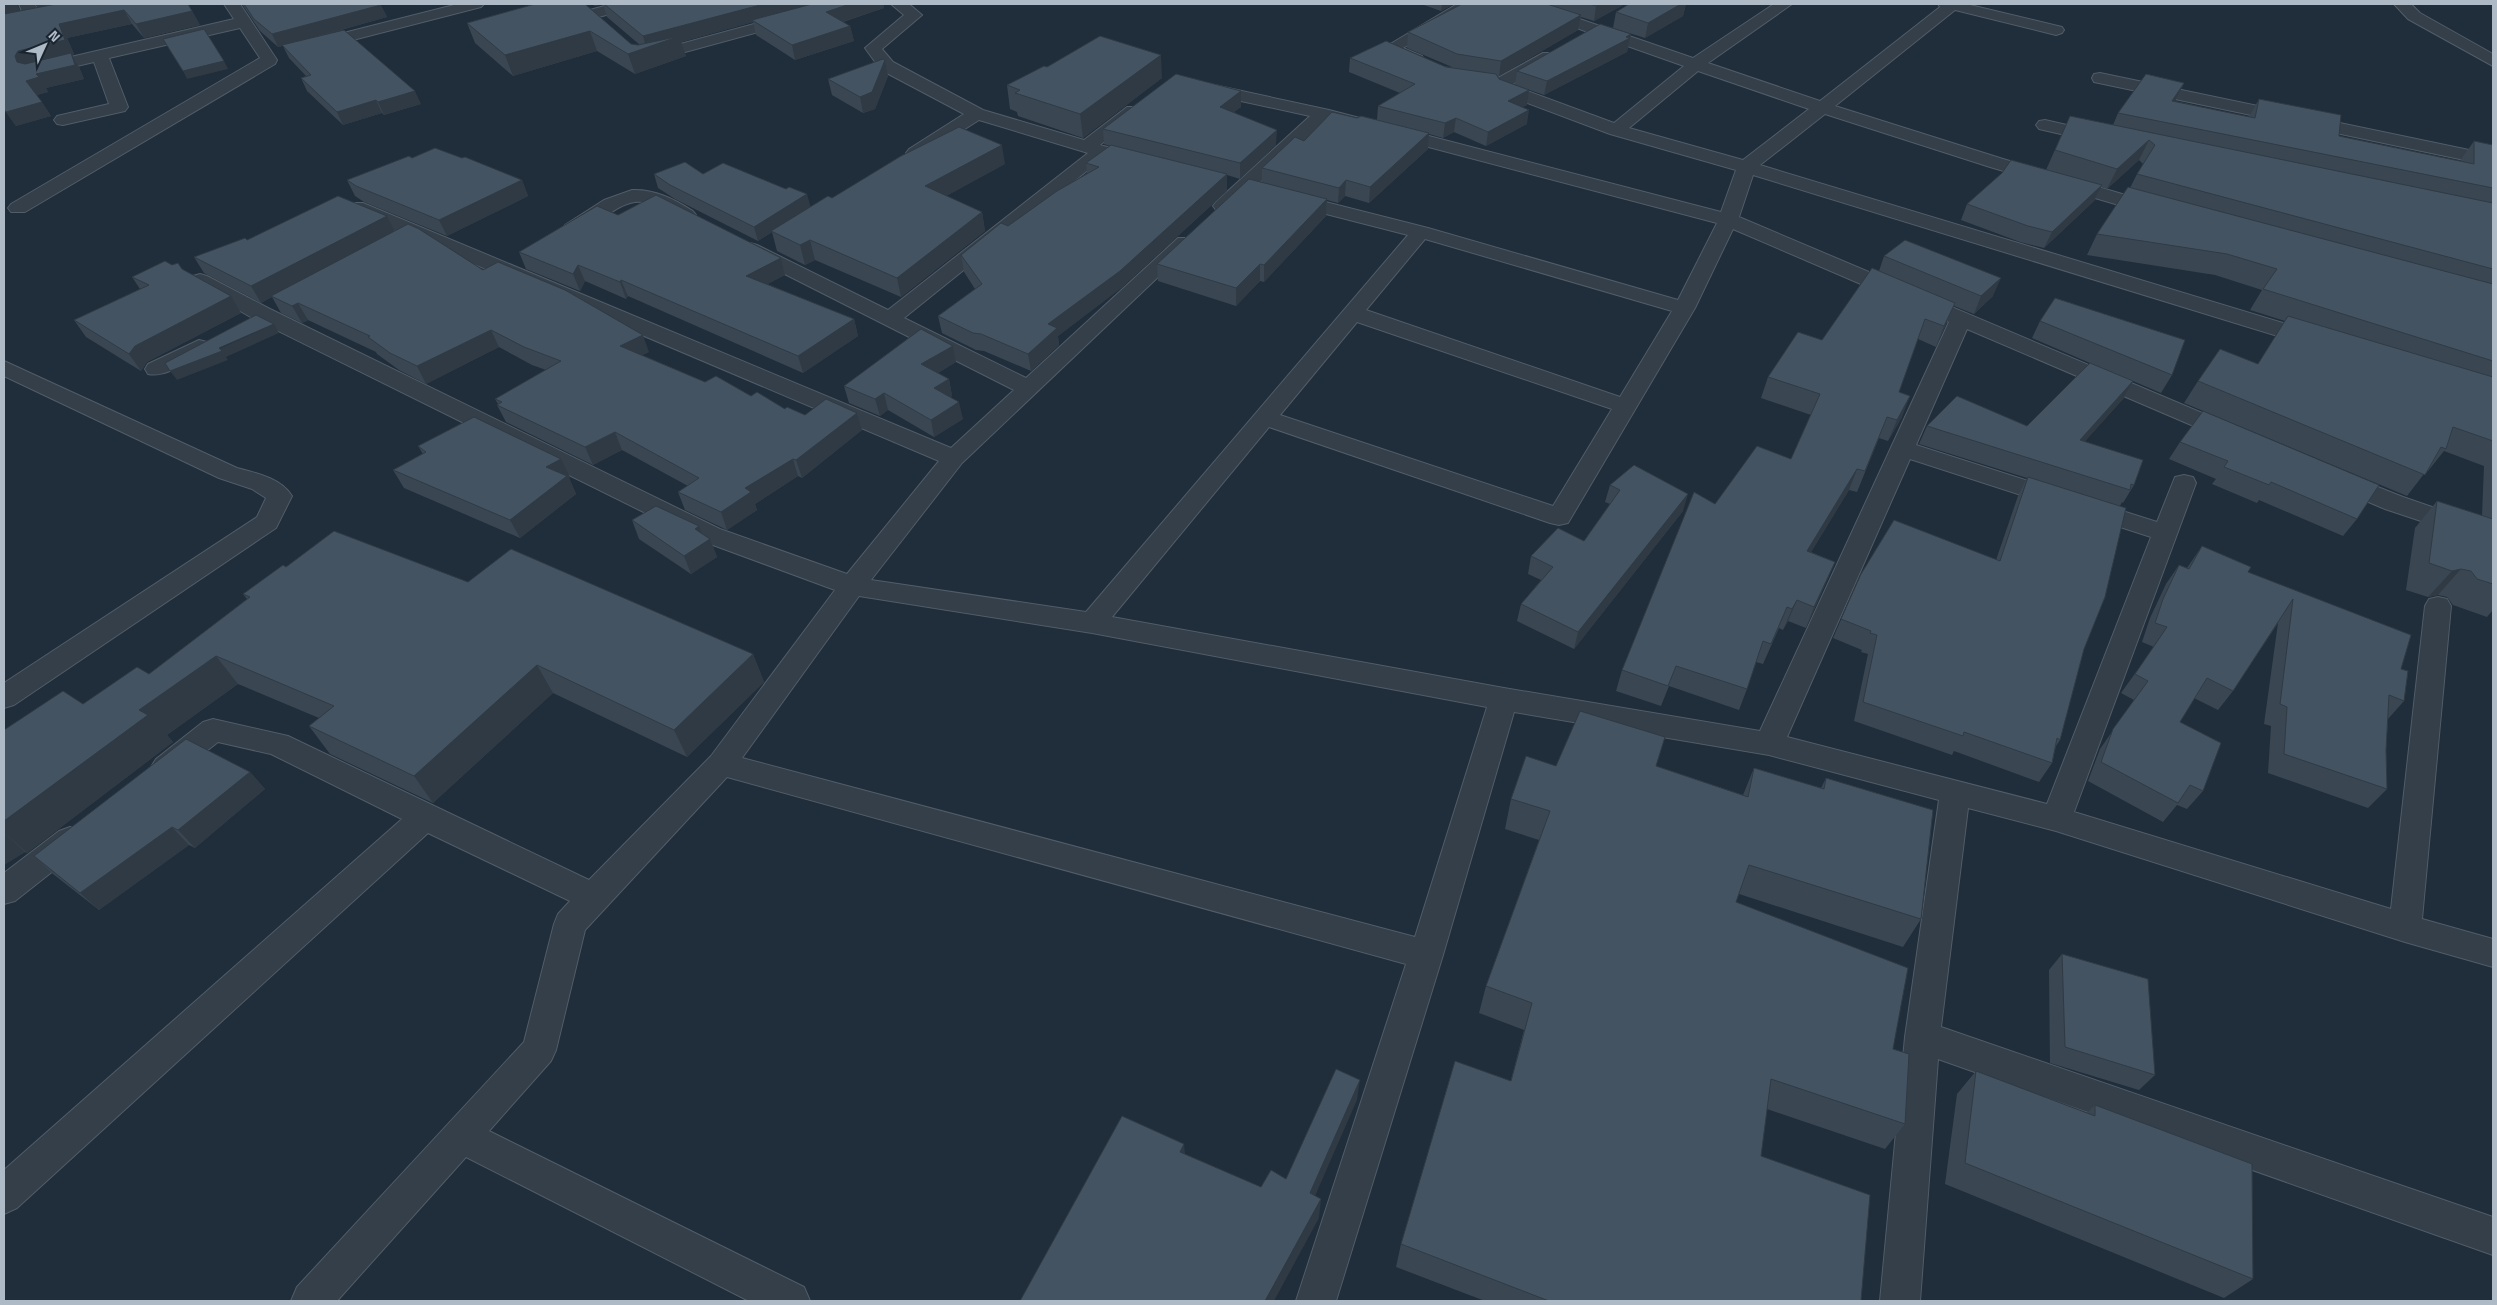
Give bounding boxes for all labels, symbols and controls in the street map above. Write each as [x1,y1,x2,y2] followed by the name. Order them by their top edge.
[20,20,70,70] north arrow
[44,25,66,46] text: N

